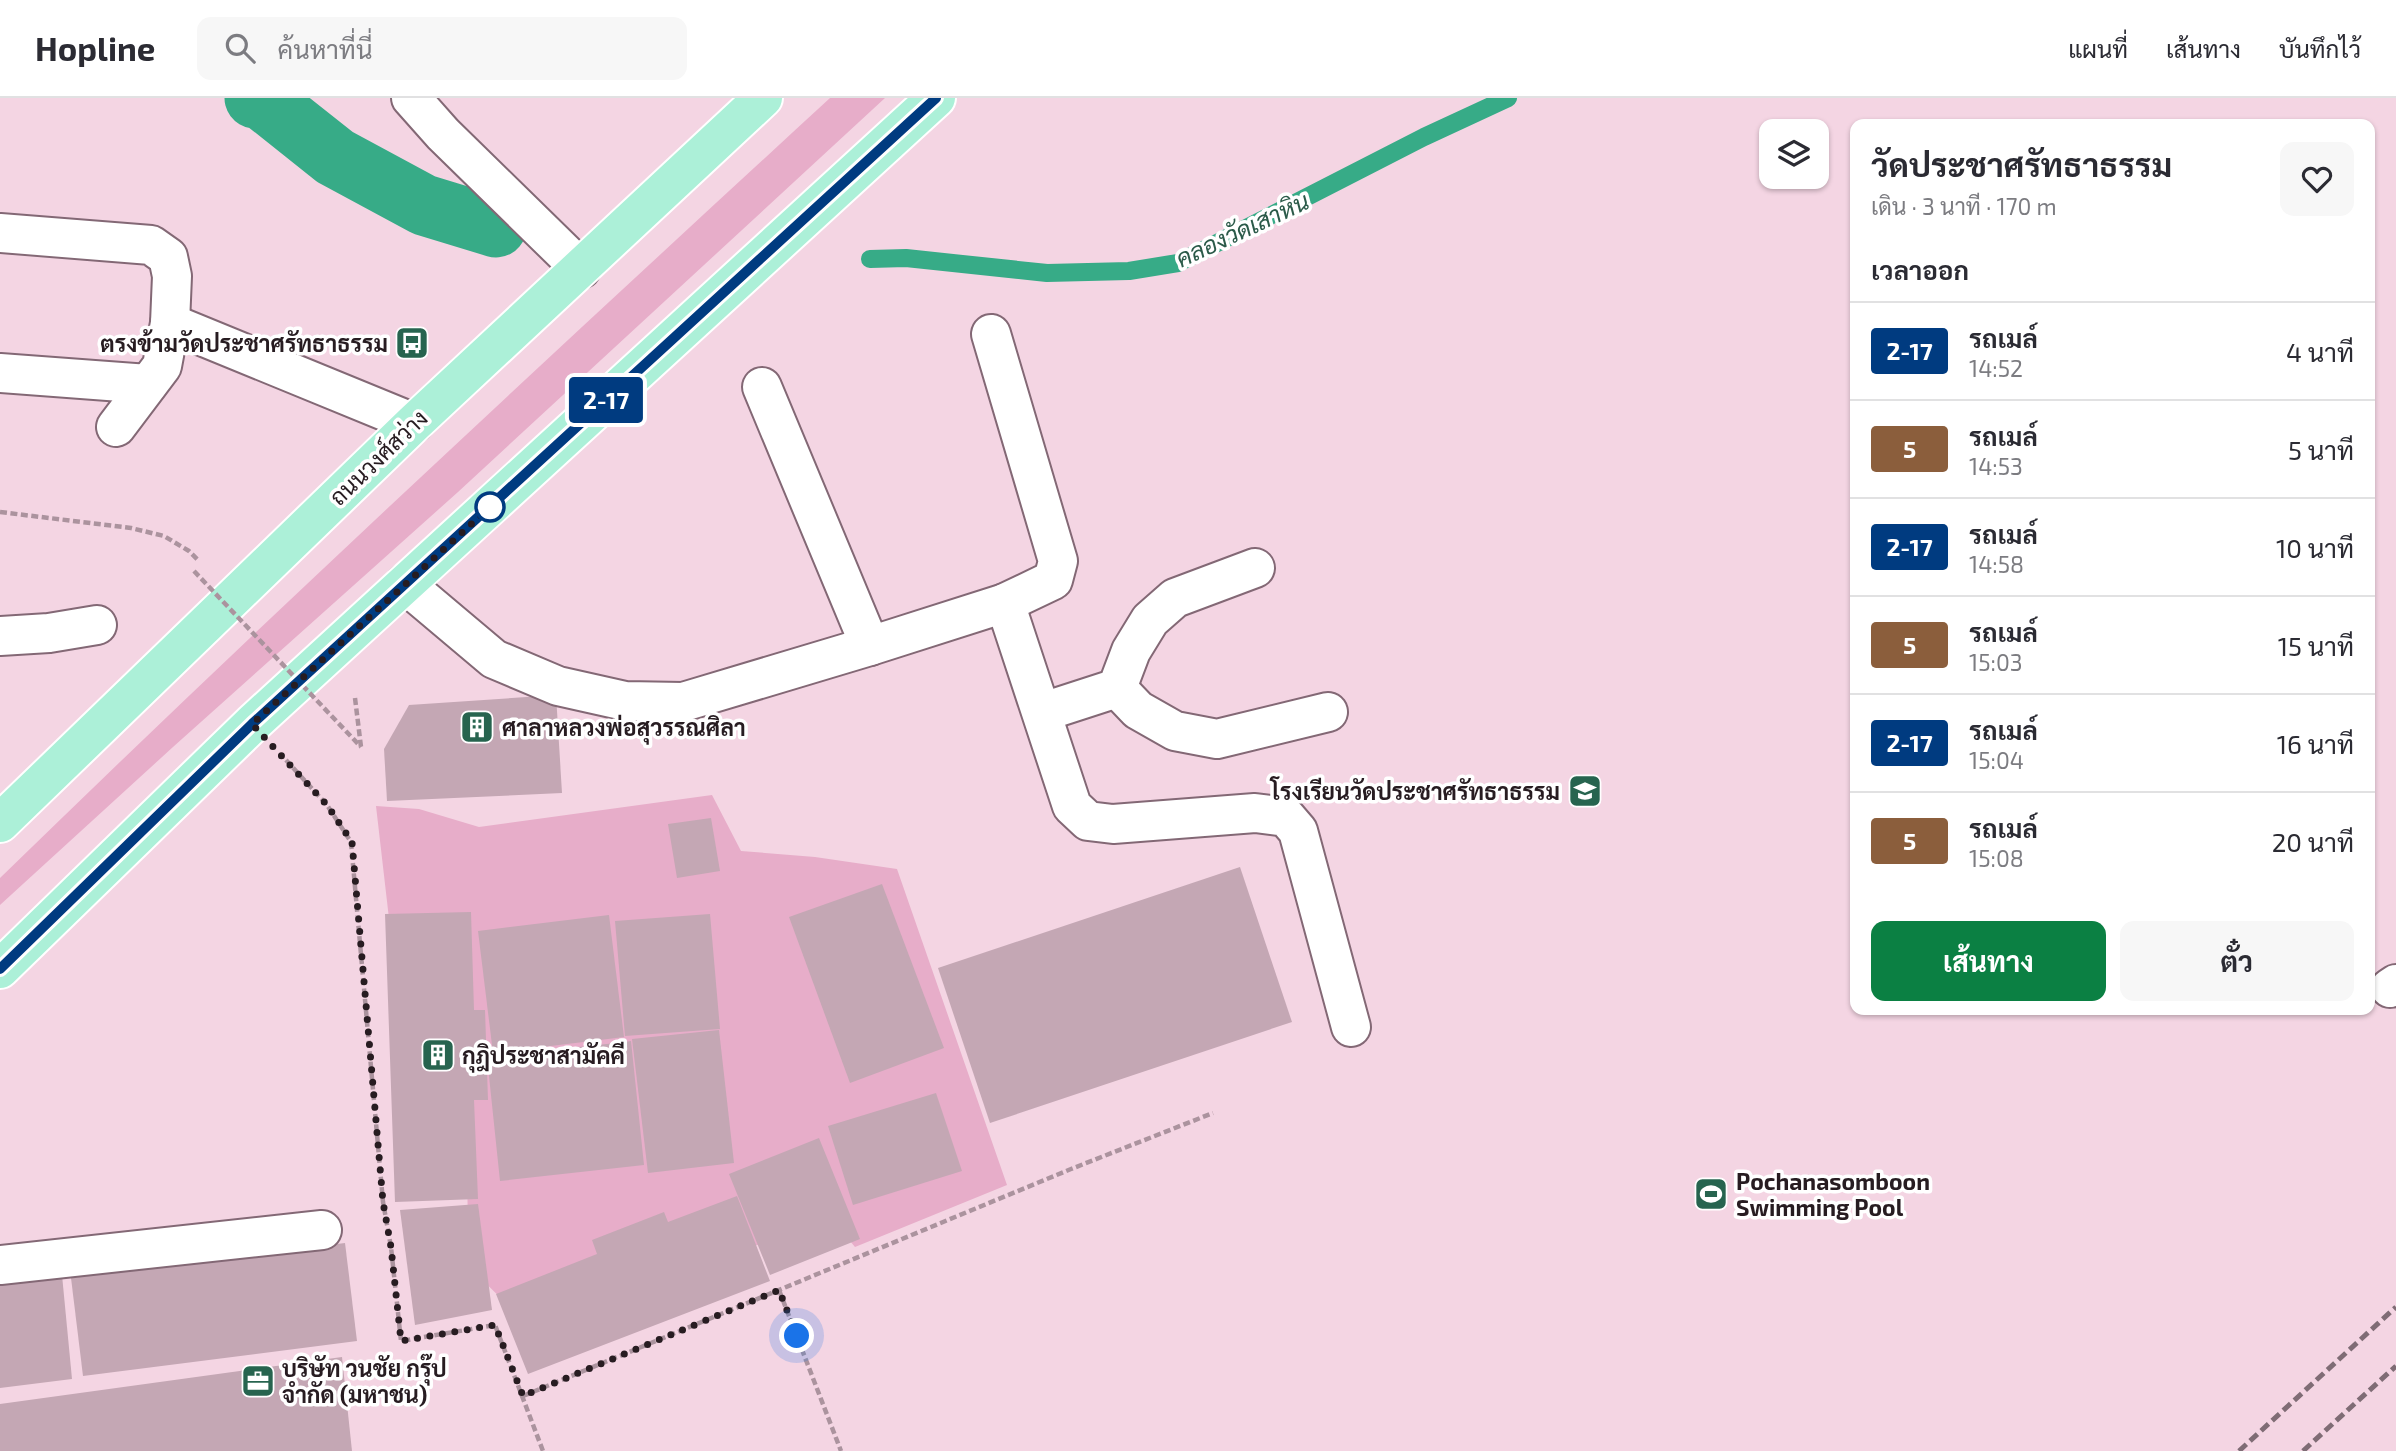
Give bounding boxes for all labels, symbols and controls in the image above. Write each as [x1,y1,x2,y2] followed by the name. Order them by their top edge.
[197,17,687,80] search box
[35,28,155,68] text: Hopline
[221,29,259,67] icon: search
[277,33,372,64] text: ค้นหาที่นี่
[2068,34,2128,63] text: แผนที่
[2166,34,2241,63] text: เส้นทาง
[2279,34,2361,63] text: บันทึกไว้
[1759,119,1829,189] map controls
[1759,119,1829,189] button: layers
[2280,142,2354,216] button: heart
[1871,144,2172,184] text: วัดประชาศรัทธาธรรม
[1171,186,1313,272] water label: คลองวัดเสาหิน
[1871,192,2057,220] text: เดิน · 3 นาที · 170 m
[1871,254,1969,285] text: เวลาออก
[1969,322,2038,353] text: รถเมล์
[393,324,431,362] bus stop icon: ตรงข้ามวัดประชาศรัทธาธรรม
[100,328,388,357] place label: ตรงข้ามวัดประชาศรัทธาธรรม
[1886,336,1933,365] text: 2-17
[2286,336,2354,367] text: 4 นาที
[1969,354,2023,382] text: 14:52
[557,377,655,423] line badge: 2-17
[583,385,629,414] text: 2-17
[322,403,433,511] street label: ถนนวงศ์สว่าง
[1969,420,2038,451] text: รถเมล์
[1903,434,1916,463] text: 5
[2288,434,2354,465] text: 5 นาที
[1969,452,2023,480] text: 14:53
[475,492,505,522] unlabelled marker
[1969,518,2038,549] text: รถเมล์
[1886,532,1933,561] text: 2-17
[2276,532,2354,563] text: 10 นาที
[1969,550,2024,578] text: 14:58
[1969,616,2038,647] text: รถเมล์
[1903,630,1916,659] text: 5
[2278,630,2354,661] text: 15 นาที
[1969,648,2023,676] text: 15:03
[458,708,496,746] building icon: ศาลาหลวงพ่อสุวรรณศิลา
[502,713,746,745] place label: ศาลาหลวงพ่อสุวรรณศิลา
[1969,714,2038,745] text: รถเมล์
[1886,728,1933,757] text: 2-17
[2277,728,2354,759] text: 16 นาที
[1969,746,2024,774] text: 15:04
[1566,772,1604,810] school or university icon: โรงเรียนวัดประชาศรัทธาธรรม
[1269,776,1560,805] place label: โรงเรียนวัดประชาศรัทธาธรรม
[1969,812,2038,843] text: รถเมล์
[1903,826,1916,855] text: 5
[2272,826,2354,857] text: 20 นาที
[1969,844,2024,872] text: 15:08
[1871,921,2106,1001] button: เส้นทาง
[2120,921,2354,1001] button: ตั๋ว
[419,1036,457,1074] building icon: กุฎิประชาสามัคคี
[462,1041,625,1073] place label: กุฎิประชาสามัคคี
[1736,1167,1930,1221] place label: Pochanasomboon Swimming Pool
[1692,1175,1730,1213] sports icon: Pochanasomboon Swimming Pool
[779,1318,814,1353] your location
[282,1353,447,1408] place label: บริษัท วนชัย กรุ๊ป จำกัด (มหาชน)
[239,1362,277,1400] office icon: บริษัท วนชัย กรุ๊ป จำกัด (มหาชน)

